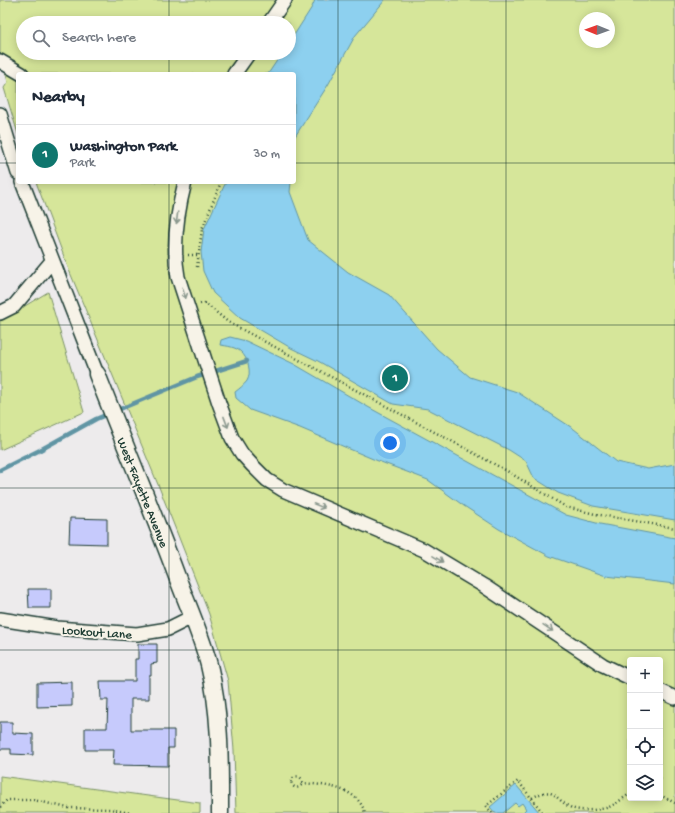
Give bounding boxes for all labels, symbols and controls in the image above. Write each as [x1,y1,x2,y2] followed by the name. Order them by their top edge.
[579,12,615,48] north arrow
[16,16,296,60] search box
[30,27,52,49] icon: search
[62,29,136,47] text: Search here
[32,88,85,108] text: Nearby
[70,138,177,156] text: Washington Park
[42,147,48,162] text: 1
[254,147,280,162] text: 30 m
[70,156,95,171] text: Park
[173,211,181,224] one-way arrow
[180,287,188,299] one-way arrow
[382,363,408,393] pin: 1
[223,416,231,428] one-way arrow
[380,433,400,453] your location
[113,436,171,550] street label: West Fayette Avenue
[313,503,325,511] one-way arrow
[432,555,444,563] one-way arrow
[61,624,133,643] street label: Lookout Lane
[542,624,553,632] one-way arrow
[627,657,663,801] map controls
[627,657,663,693] button: +
[627,693,663,729] button: −
[627,729,663,765] button: locate
[627,765,663,801] button: layers

